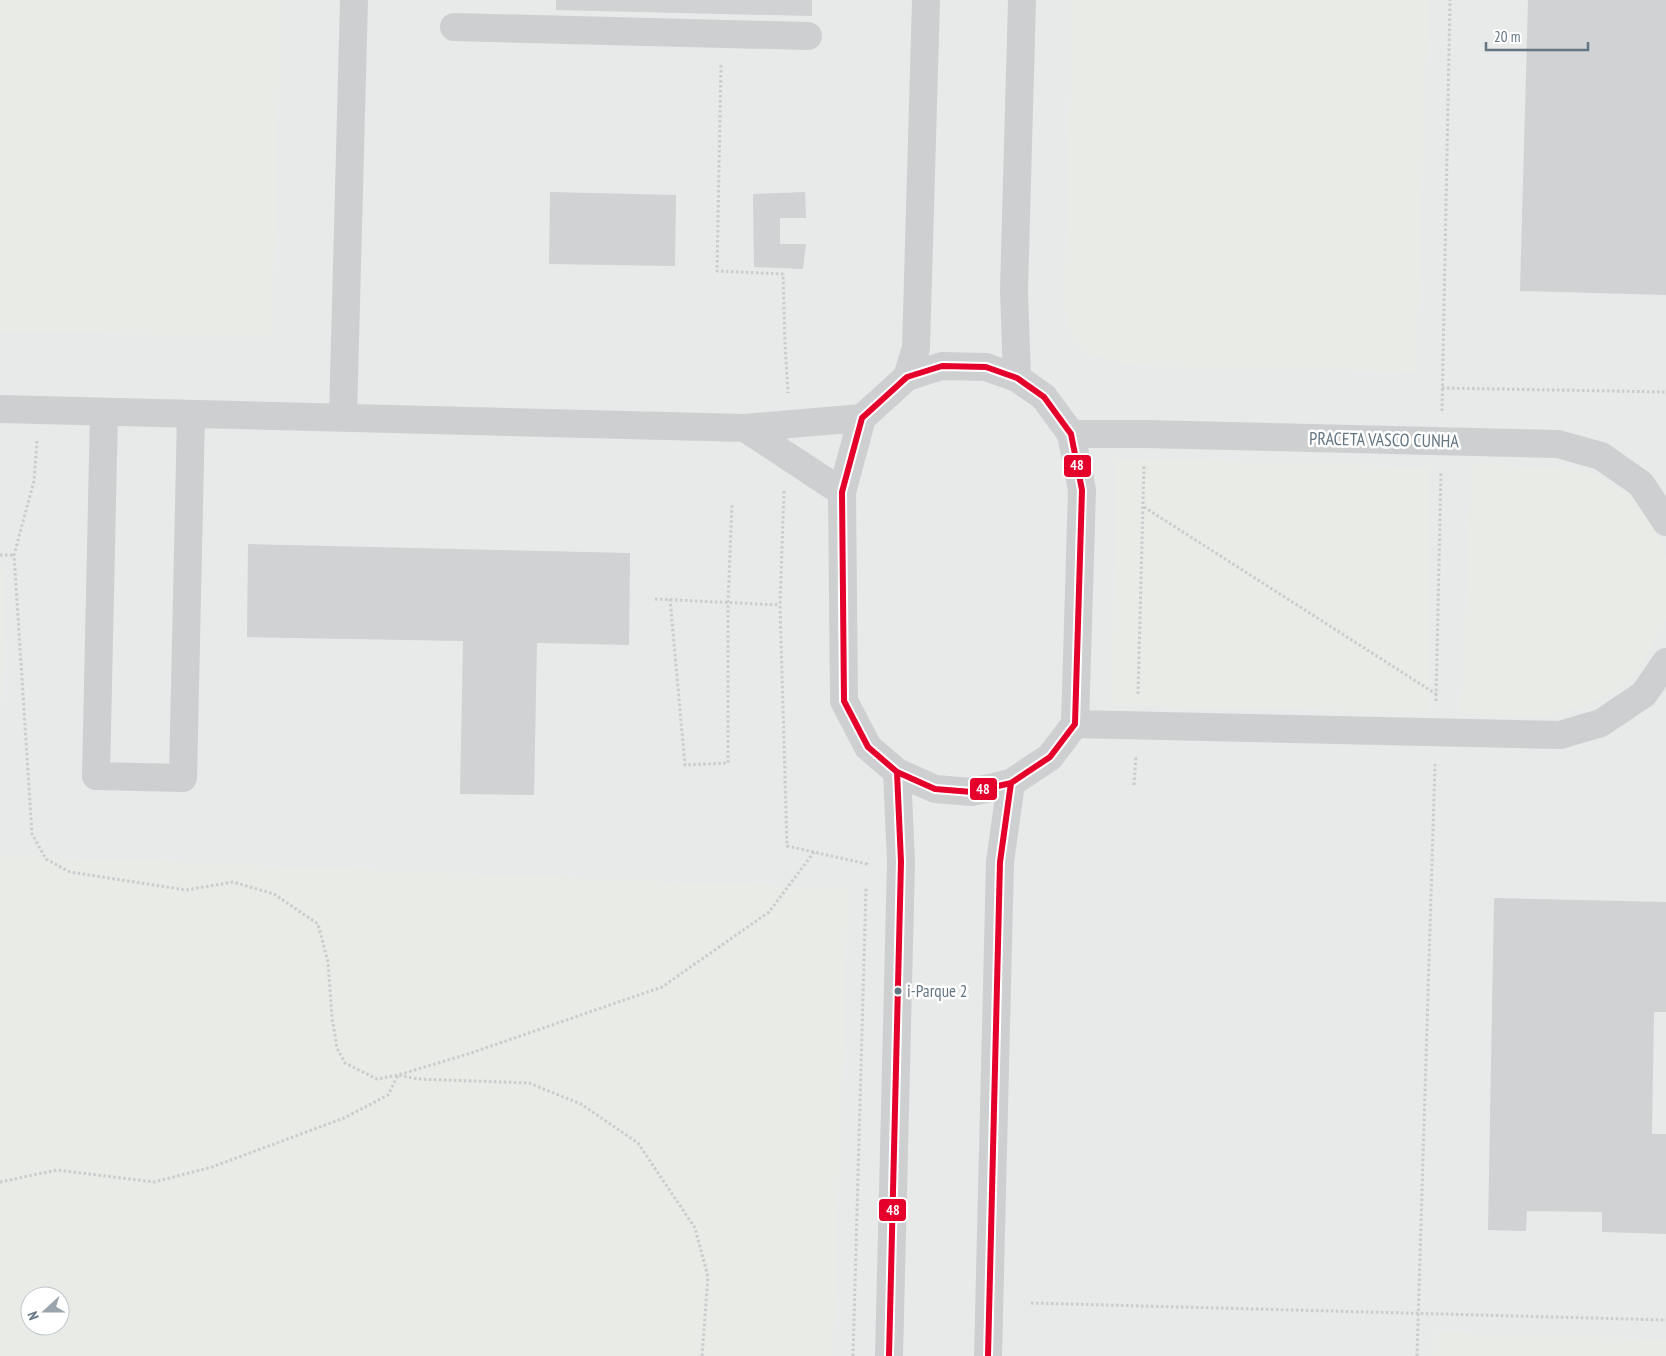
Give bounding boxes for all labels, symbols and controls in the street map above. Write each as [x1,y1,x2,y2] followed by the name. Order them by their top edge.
[1486,20,1588,52] scale bar
[1494,27,1520,46] text: 20 m
[1309,427,1460,452] street label: PRACETA VASCO CUNHA
[1063,454,1092,478] line badge: 48
[1070,456,1084,474] text: 48
[969,777,998,801] line badge: 48
[976,780,990,798] text: 48
[907,980,967,1002] place label: i-Parque 2
[893,986,903,996] marker: i-Parque 2
[878,1198,907,1222] line badge: 48
[886,1201,900,1219] text: 48
[20,1286,70,1336] north arrow
[23,1309,43,1322] text: N

